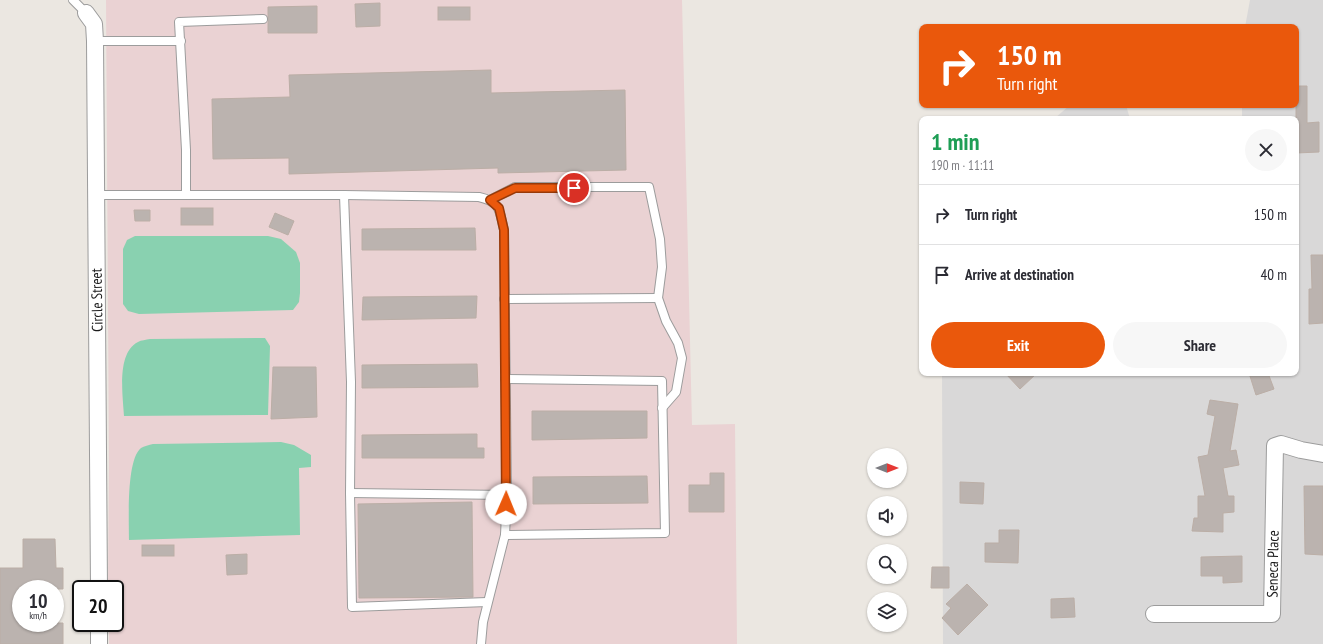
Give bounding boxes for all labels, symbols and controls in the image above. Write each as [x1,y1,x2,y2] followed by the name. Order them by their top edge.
[997,36,1061,73] text: 150 m
[931,40,983,92] icon: right
[997,72,1057,95] text: Turn right
[931,126,979,157] text: 1 min
[1245,129,1287,171] button: close
[931,157,994,174] text: 190 m · 11:11
[557,171,591,205] pin
[563,177,585,199] icon: arrive
[931,204,953,226] icon: right
[965,205,1017,224] text: Turn right
[1254,205,1287,224] text: 150 m
[931,264,953,286] icon: arrive
[965,265,1074,284] text: Arrive at destination
[1261,265,1287,284] text: 40 m
[86,268,107,332] street label: Circle Street
[931,322,1105,368] button: Exit
[1113,322,1287,368] button: Share
[867,448,907,488] north arrow
[867,448,907,632] map controls
[485,483,527,525] position arrow
[867,496,907,536] button: sound
[1262,530,1283,598] street label: Seneca Place
[867,544,907,584] button: search
[72,580,124,632] speed limit sign: 20
[28,588,48,614] text: 10
[867,592,907,632] button: layers
[29,609,47,622] text: km/h

